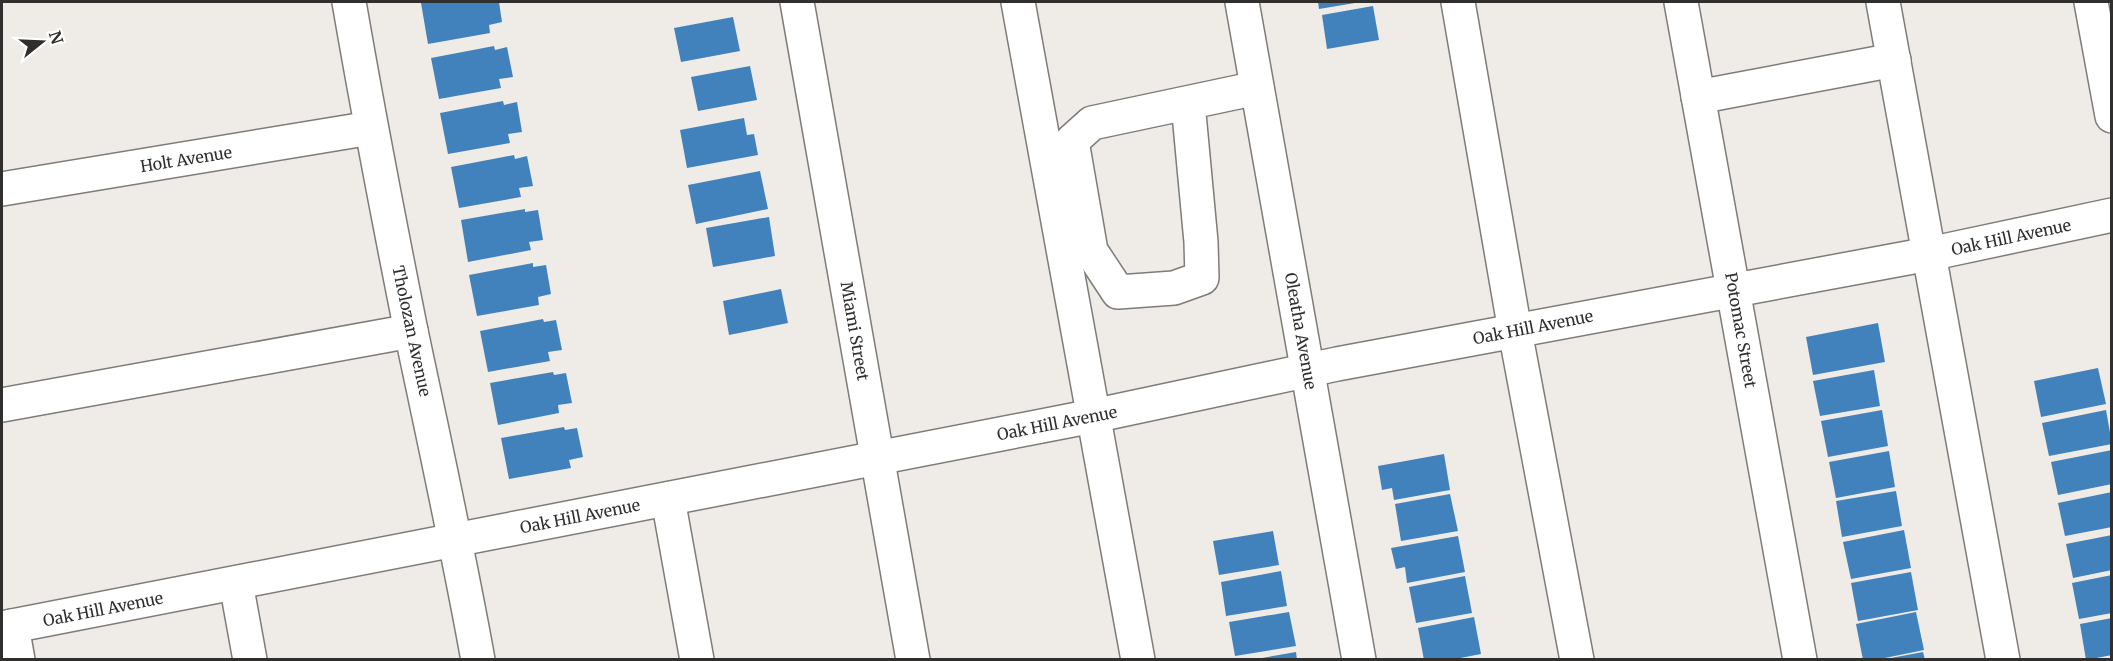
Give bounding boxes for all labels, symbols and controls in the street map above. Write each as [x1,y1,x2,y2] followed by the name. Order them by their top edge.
[12,12,72,72] north arrow
[45,28,68,47] text: N
[139,142,233,176] street label: Holt Avenue
[1949,215,2073,259] street label: Oak Hill Avenue
[388,264,436,398] street label: Tholozan Avenue
[1281,271,1321,391] street label: Oleatha Avenue
[1721,271,1761,390] street label: Potomac Street
[836,280,874,383] street label: Miami Street
[1471,306,1595,348] street label: Oak Hill Avenue
[995,402,1119,444] street label: Oak Hill Avenue
[518,495,642,537] street label: Oak Hill Avenue
[41,588,165,630] street label: Oak Hill Avenue

